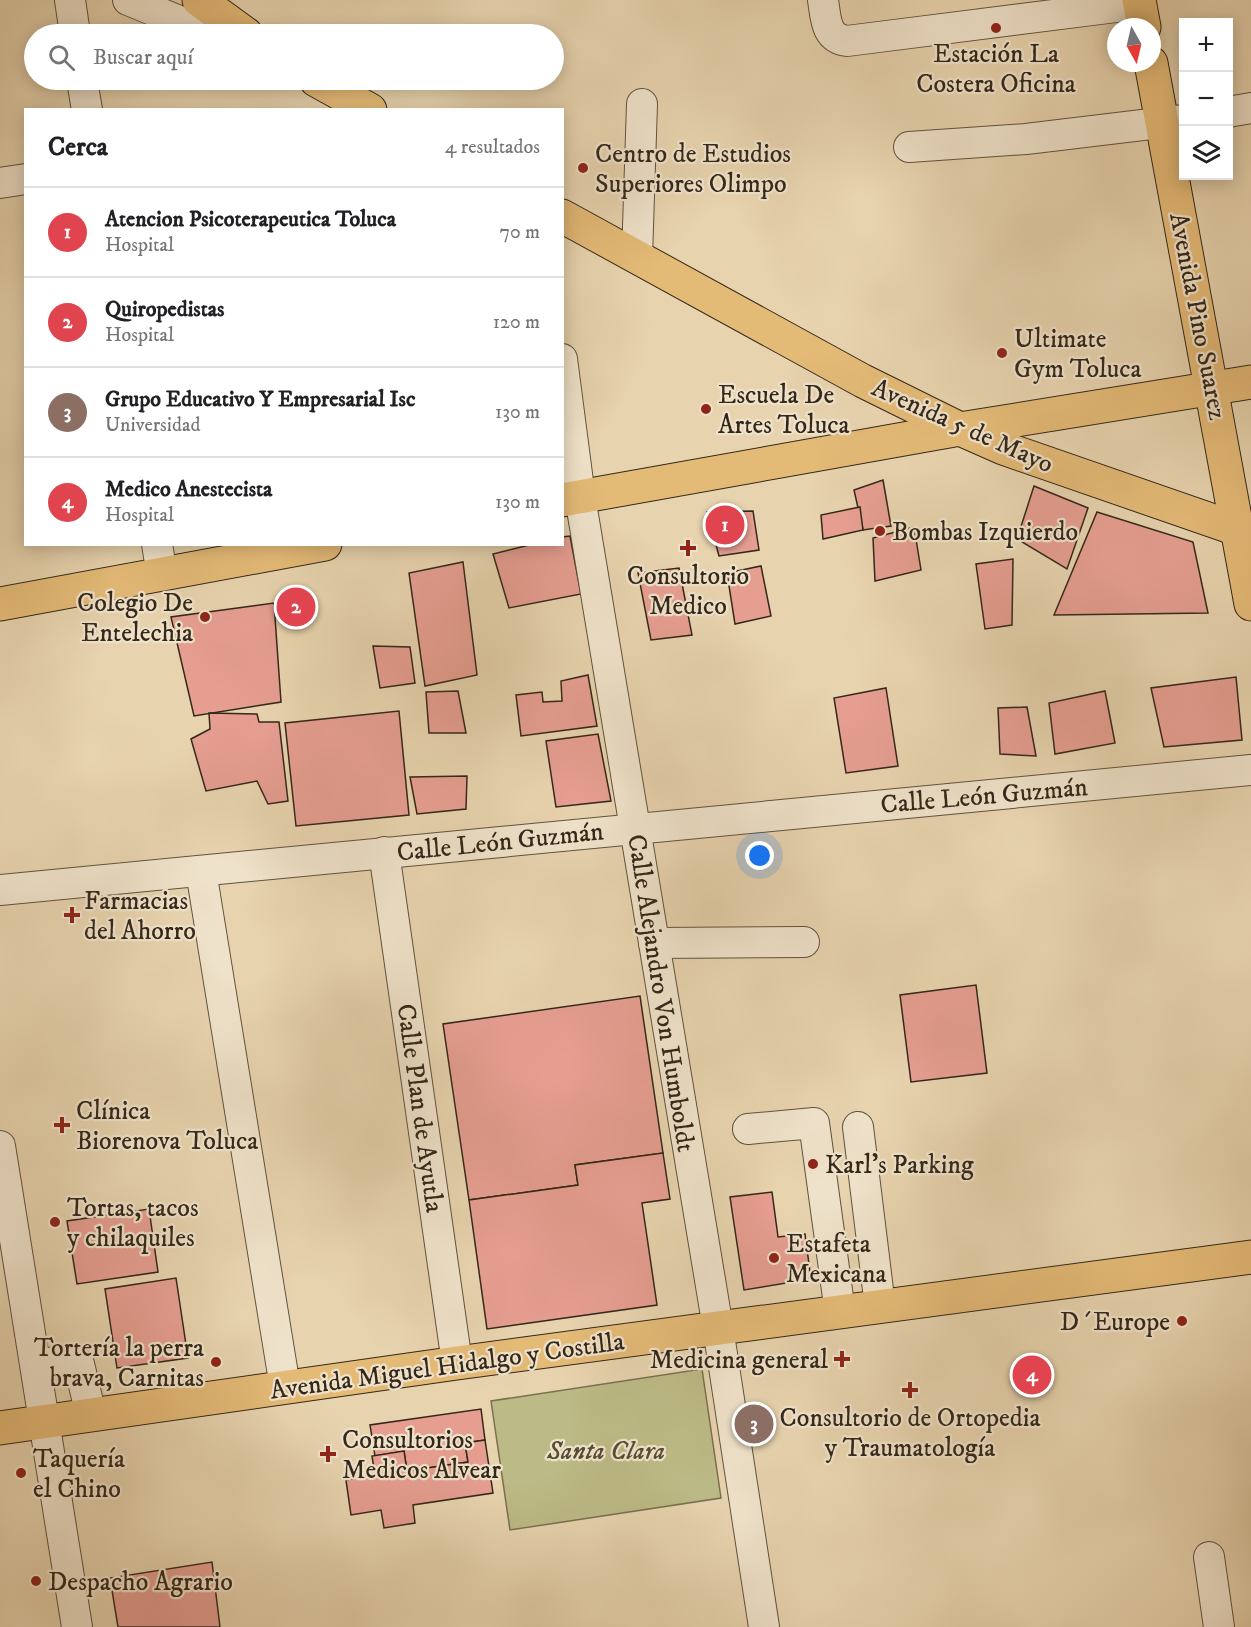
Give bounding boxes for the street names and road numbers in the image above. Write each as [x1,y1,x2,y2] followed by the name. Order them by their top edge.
[1161,210,1234,423] street label: Avenida Pino Suarez
[866,372,1058,481] street label: Avenida 5 de Mayo
[879,771,1089,822] street label: Calle León Guzmán
[395,815,606,870] street label: Calle León Guzmán
[619,832,702,1154] street label: Calle Alejandro Von Humboldt
[389,1002,451,1215] street label: Calle Plan de Ayutla
[268,1325,626,1408] street label: Avenida Miguel Hidalgo y Costilla

